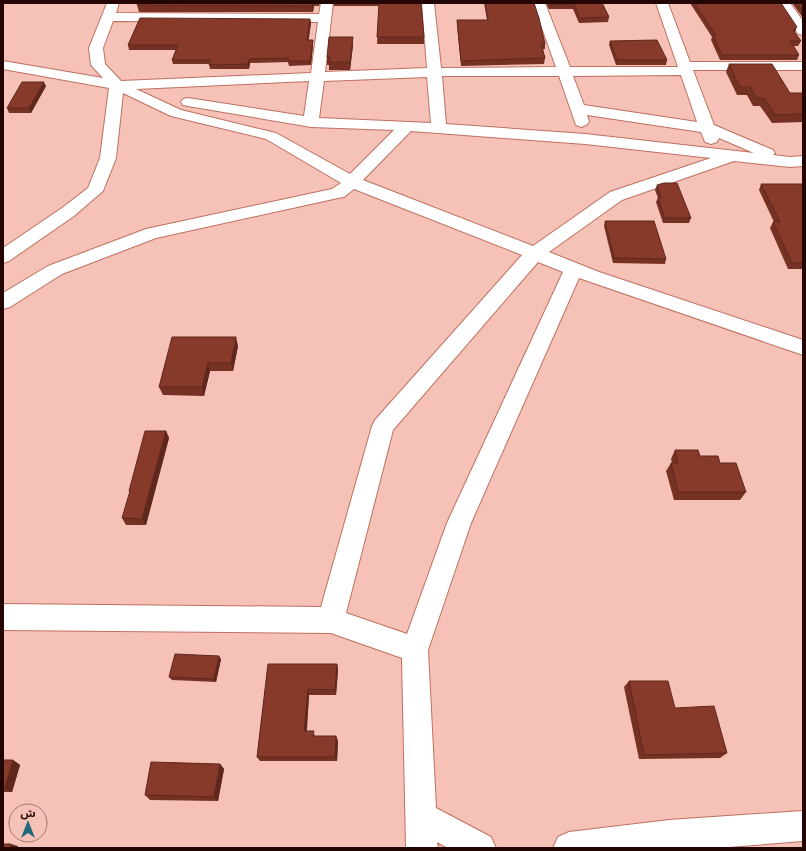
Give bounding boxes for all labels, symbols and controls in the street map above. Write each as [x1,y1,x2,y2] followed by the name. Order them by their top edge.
[8,803,48,843] north arrow
[20,807,36,820] text: ش

